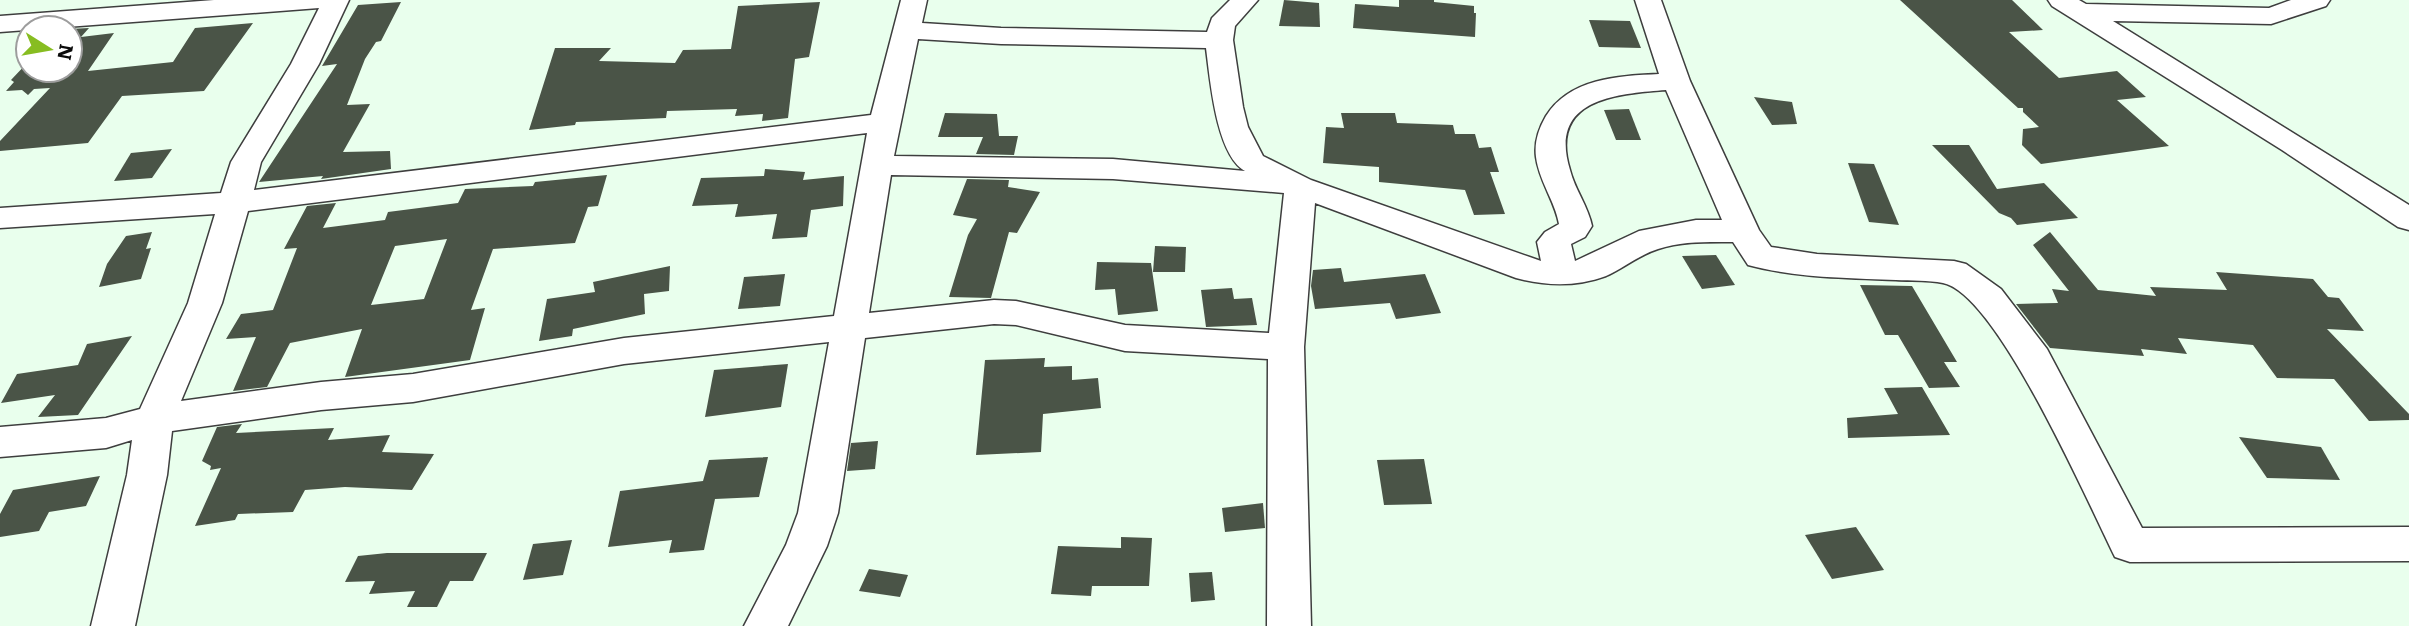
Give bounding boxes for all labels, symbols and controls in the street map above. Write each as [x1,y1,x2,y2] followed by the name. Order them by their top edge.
[14,14,84,84] north arrow
[51,42,82,63] text: N

